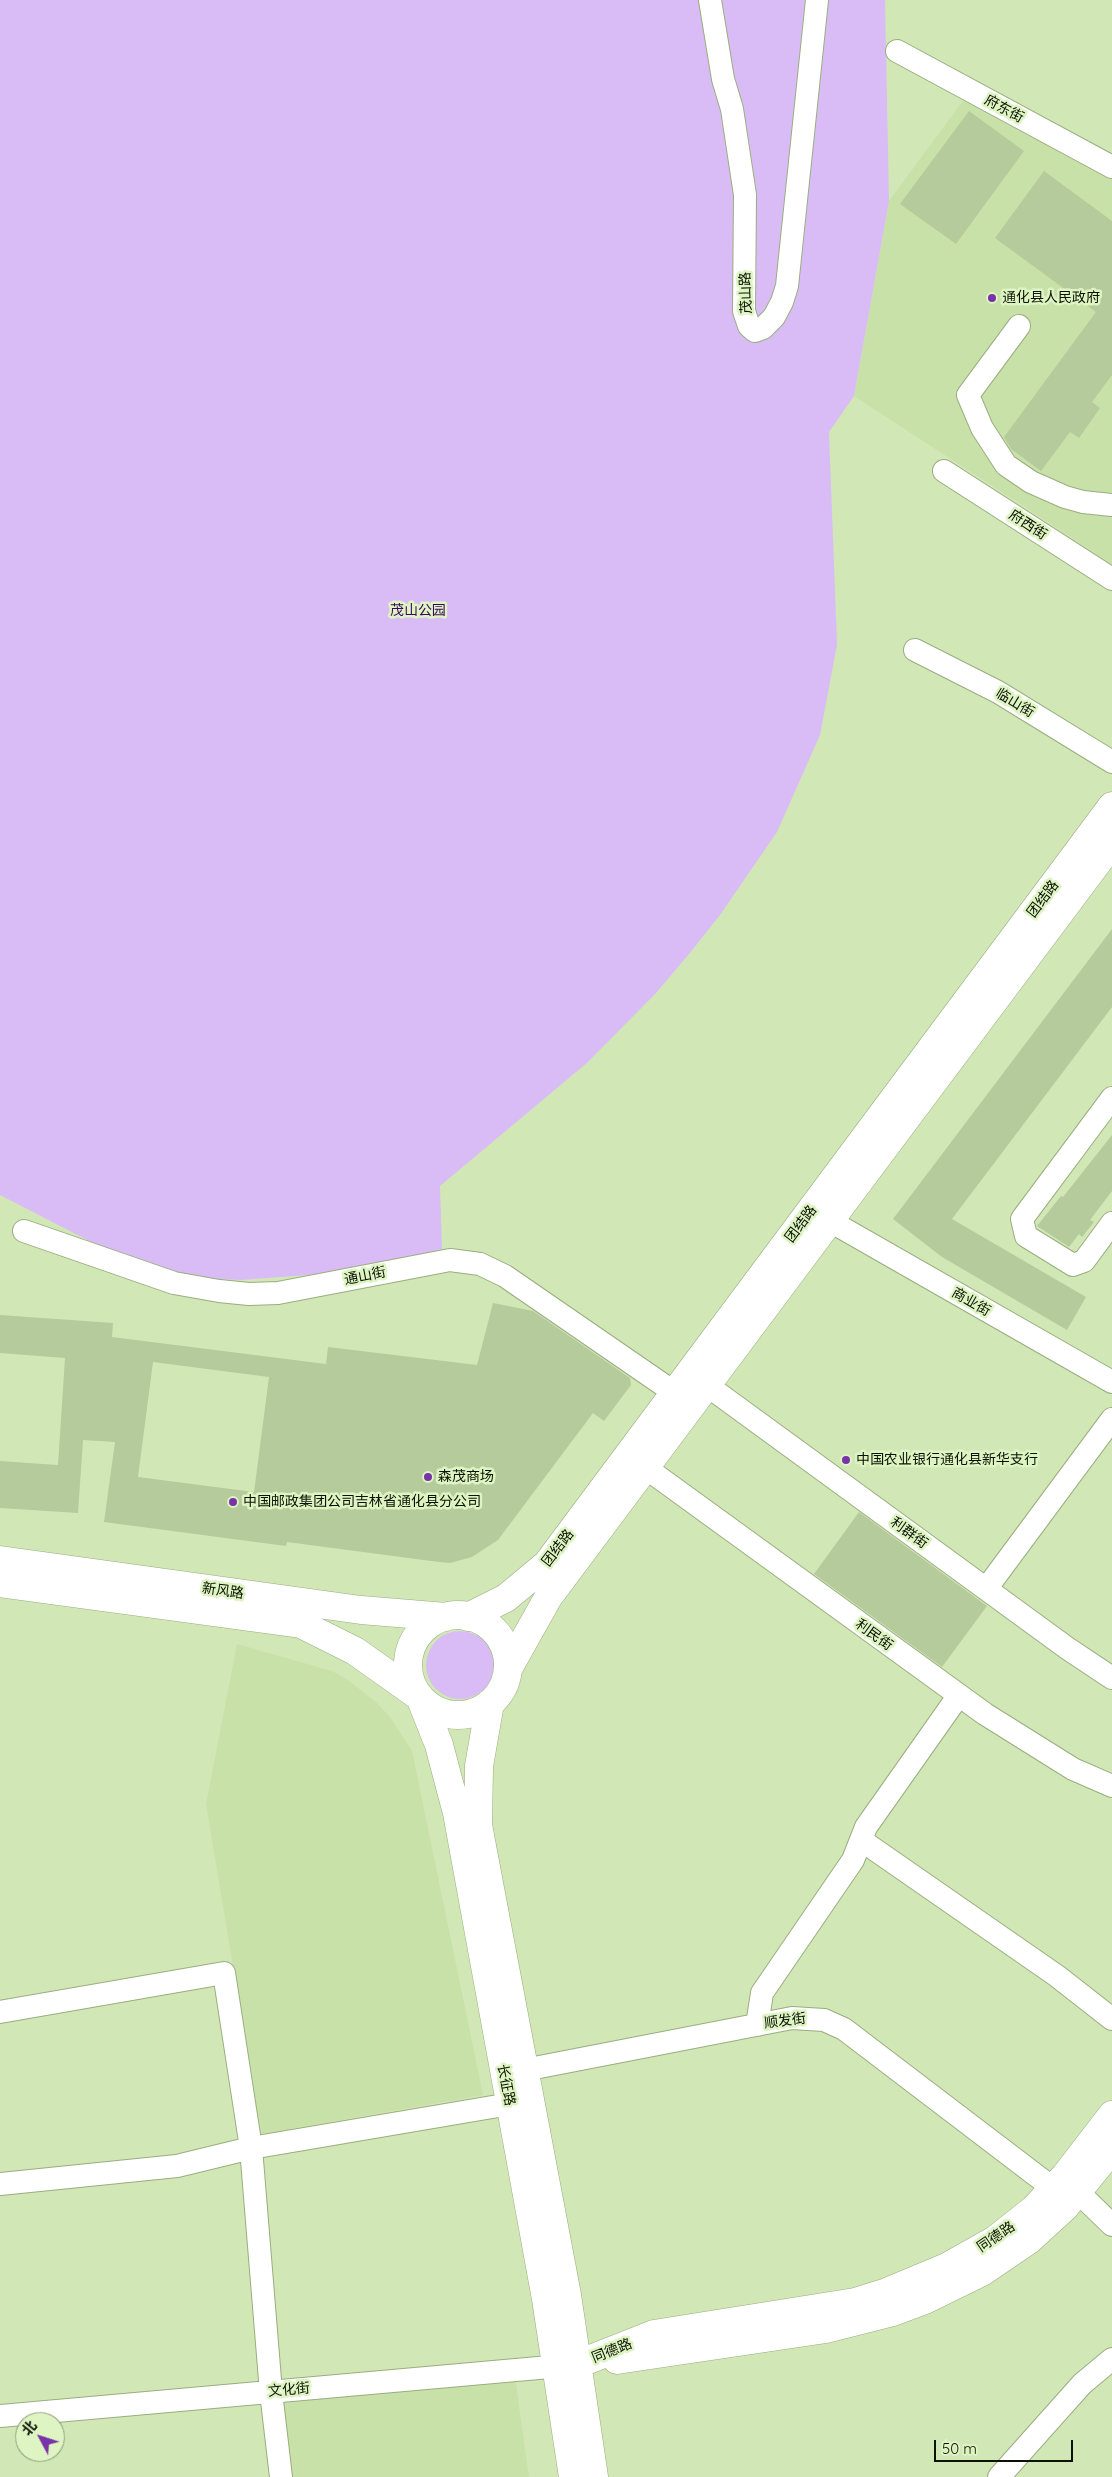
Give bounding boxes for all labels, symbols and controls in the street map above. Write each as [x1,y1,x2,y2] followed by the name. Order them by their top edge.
[982,92,1026,126] street label: 府东街
[737,272,755,314] street label: 茂山路
[1002,290,1100,306] place label: 通化县人民政府
[986,292,998,304] marker: 通化县人民政府
[1006,507,1050,543] street label: 府西街
[390,603,446,619] park label: 茂山公园
[993,685,1037,721] street label: 临山街
[1024,877,1062,921] street label: 团结路
[782,1202,820,1246] street label: 团结路
[343,1264,387,1288] street label: 通山街
[949,1284,993,1320] street label: 商业街
[856,1452,1038,1468] place label: 中国农业银行通化县新华支行
[840,1454,852,1466] marker: 中国农业银行通化县新华支行
[438,1469,494,1485] place label: 森茂商场
[422,1471,434,1483] marker: 森茂商场
[243,1494,481,1510] place label: 中国邮政集团公司吉林省通化县分公司
[227,1496,239,1508] marker: 中国邮政集团公司吉林省通化县分公司
[887,1514,931,1552] street label: 利群街
[538,1526,578,1570] street label: 团结路
[201,1580,245,1602] street label: 新风路
[852,1616,896,1654] street label: 利民街
[763,2010,807,2032] street label: 顺发街
[494,2063,518,2107] street label: 长征路
[974,2218,1018,2256] street label: 同德路
[589,2335,635,2367] street label: 同德路
[267,2380,311,2400] street label: 文化街
[15,2412,65,2462] north arrow
[18,2417,41,2439] text: 北
[937,2430,1076,2462] scale bar
[942,2439,977,2458] text: 50 m

